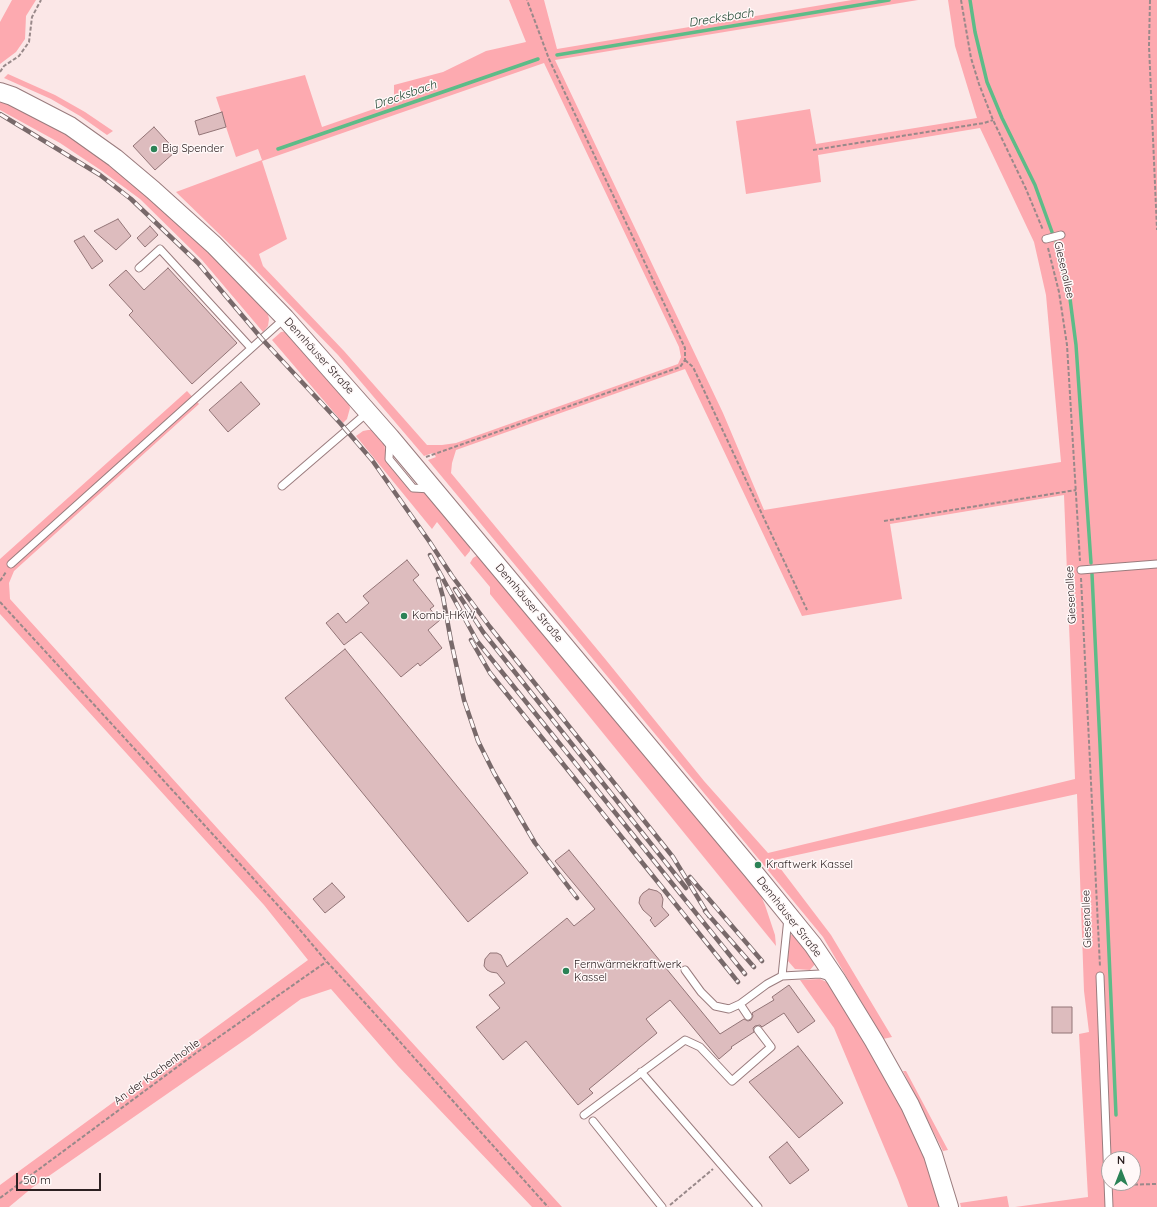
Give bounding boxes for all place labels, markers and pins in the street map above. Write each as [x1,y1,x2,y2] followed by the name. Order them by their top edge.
[162,142,224,156] place label: Big Spender
[149,144,159,154] marker: Big Spender
[412,609,475,623] place label: Kombi-HKW
[399,611,409,621] marker: Kombi-HKW
[766,858,853,872] place label: Kraftwerk Kassel
[753,860,763,870] marker: Kraftwerk Kassel
[574,958,682,984] place label: Fernwärmekraftwerk Kassel
[561,966,571,976] marker: Fernwärmekraftwerk Kassel

